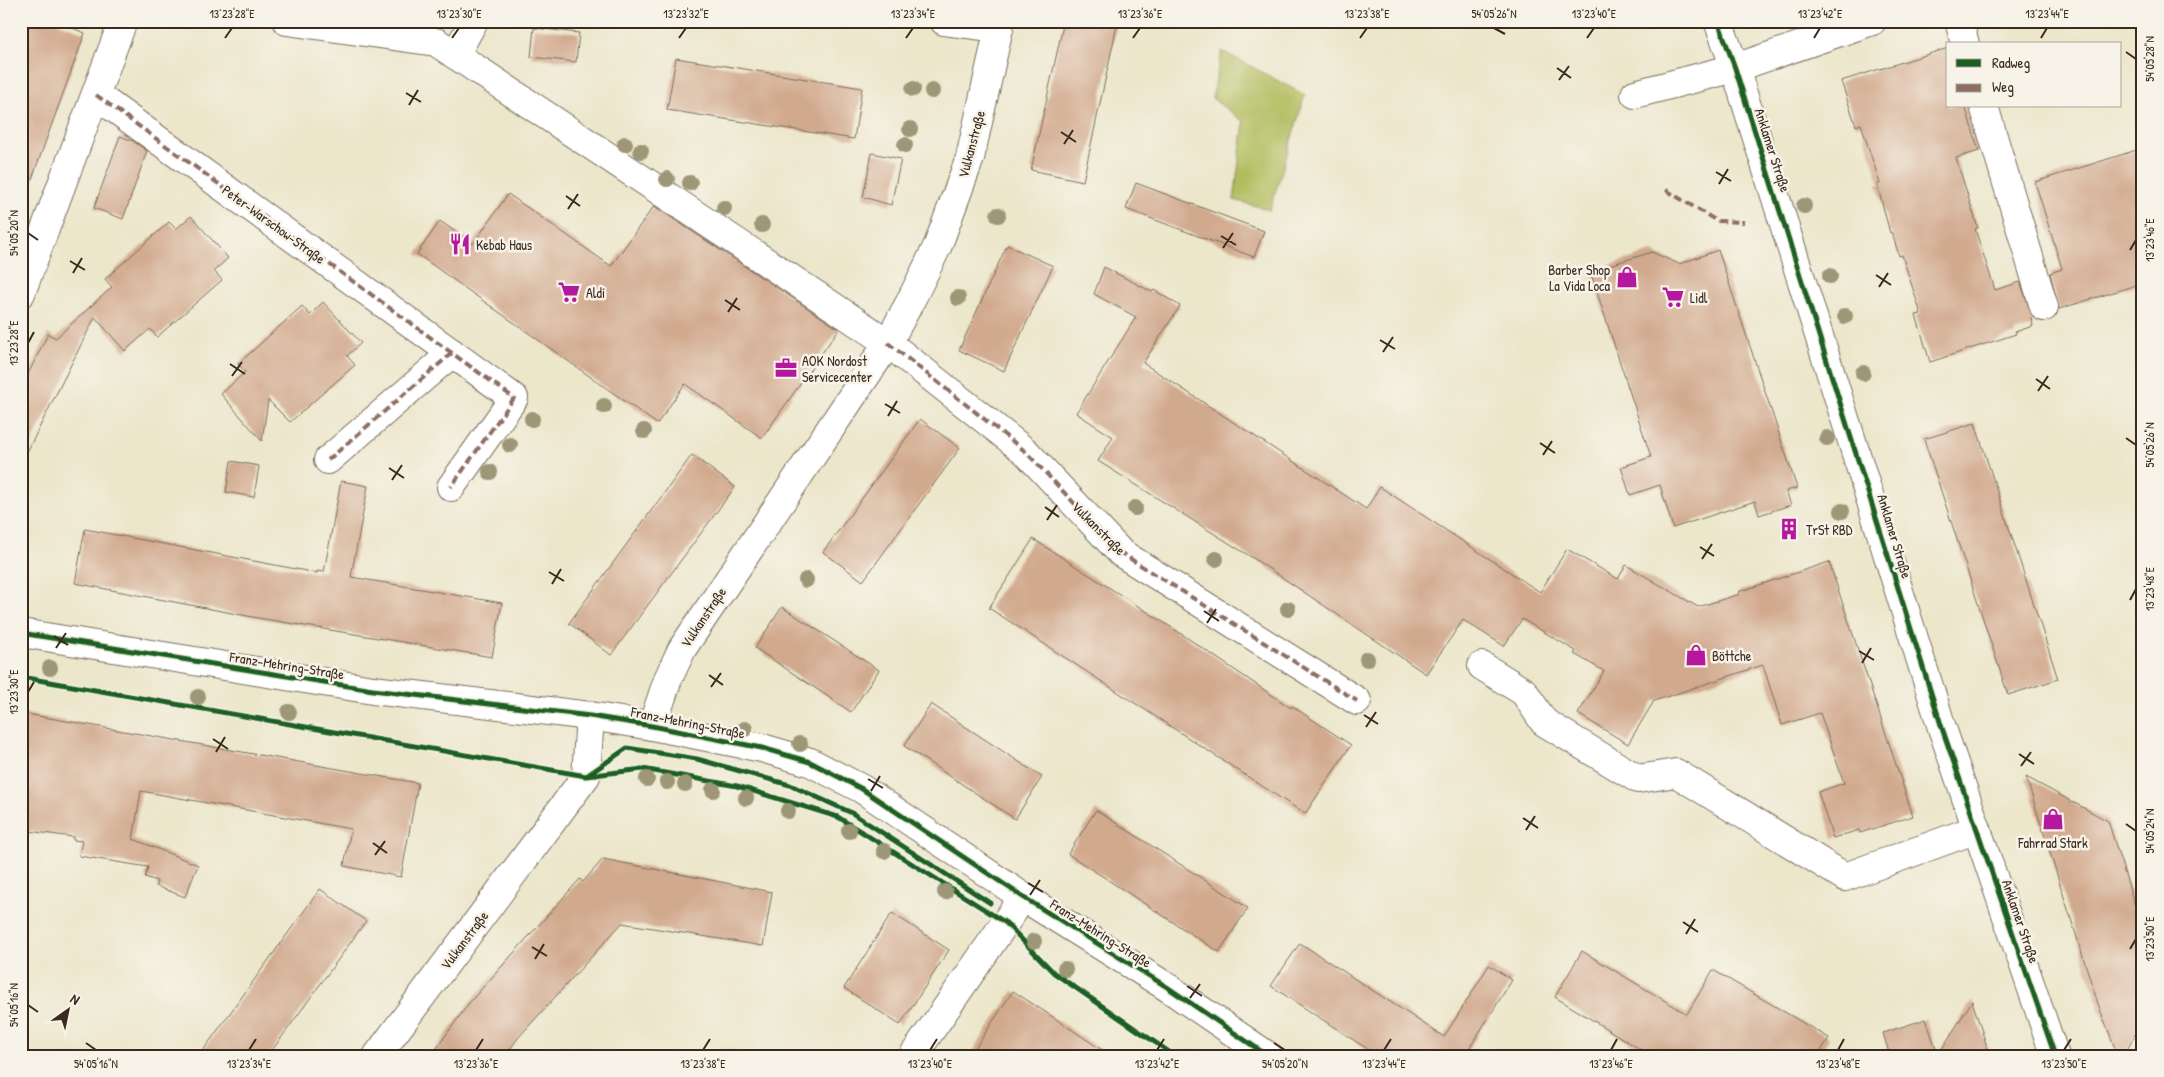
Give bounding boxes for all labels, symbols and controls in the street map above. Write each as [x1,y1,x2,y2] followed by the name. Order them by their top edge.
[209,5,255,22] text: 13°23'28"E
[436,5,482,22] text: 13°23'30"E
[663,5,709,22] text: 13°23'32"E
[891,5,936,22] text: 13°23'34"E
[1118,5,1163,22] text: 13°23'36"E
[1345,5,1390,22] text: 13°23'38"E
[1471,5,1517,22] text: 54°05'26"N
[1572,5,1617,22] text: 13°23'40"E
[1798,5,1843,22] text: 13°23'42"E
[2025,5,2069,22] text: 13°23'44"E
[2141,36,2158,82] text: 54°05'28"N
[1946,42,2122,108] legend
[1992,52,2030,73] text: Radweg
[1992,76,2014,97] text: Weg
[1750,106,1796,195] street label: Anklamer Straße
[953,108,990,180] street label: Vulkanstraße
[218,180,330,269] street label: Peter-Warschow-Straße
[5,210,22,256] text: 54°05'20"N
[2141,217,2158,262] text: 13°23'46"E
[447,231,473,257] restaurant icon: Kebab Haus
[476,235,532,254] place label: Kebab Haus
[1548,260,1611,295] place label: Barber Shop La Vida Loca
[1614,264,1640,290] shop icon: Barber Shop La Vida Loca
[556,279,582,305] supermarket icon: Aldi
[586,283,605,302] place label: Aldi
[1660,284,1686,310] supermarket icon: Lidl
[1690,288,1708,307] place label: Lidl
[5,320,22,366] text: 13°23'28"E
[802,351,873,386] place label: AOK Nordost Servicecenter
[773,355,799,381] office icon: AOK Nordost Servicecenter
[2141,422,2158,468] text: 54°05'26"N
[1872,492,1917,581] street label: Anklamer Straße
[1067,497,1130,560] street label: Vulkanstraße
[1776,516,1802,542] building icon: TrSt RBD
[1806,520,1853,539] place label: TrSt RBD
[2141,566,2158,611] text: 13°23'48"E
[676,583,731,651] street label: Vulkanstraße
[1683,642,1709,668] shop icon: Böttche
[227,646,346,684] street label: Franz-Mehring-Straße
[1712,646,1752,665] place label: Böttche
[5,669,22,715] text: 13°23'30"E
[628,701,747,743] street label: Franz-Mehring-Straße
[2040,806,2066,832] shop icon: Fahrrad Stark
[2141,809,2158,853] text: 54°05'24"N
[2017,833,2088,852] place label: Fahrrad Stark
[1997,877,2044,966] street label: Anklamer Straße
[1046,894,1155,973] street label: Franz-Mehring-Straße
[436,906,493,974] street label: Vulkanstraße
[2141,916,2158,961] text: 13°23'50"E
[5,983,22,1027] text: 54°05'16"N
[42,984,92,1034] north arrow
[67,989,84,1009] text: N
[74,1055,118,1072] text: 54°05'16"N
[227,1055,272,1072] text: 13°23'34"E
[454,1055,499,1072] text: 13°23'36"E
[681,1055,726,1072] text: 13°23'38"E
[908,1055,953,1072] text: 13°23'40"E
[1135,1055,1180,1072] text: 13°23'42"E
[1262,1055,1308,1072] text: 54°05'20"N
[1362,1055,1406,1072] text: 13°23'44"E
[1589,1055,1634,1072] text: 13°23'46"E
[1816,1055,1861,1072] text: 13°23'48"E
[2042,1055,2087,1072] text: 13°23'50"E

